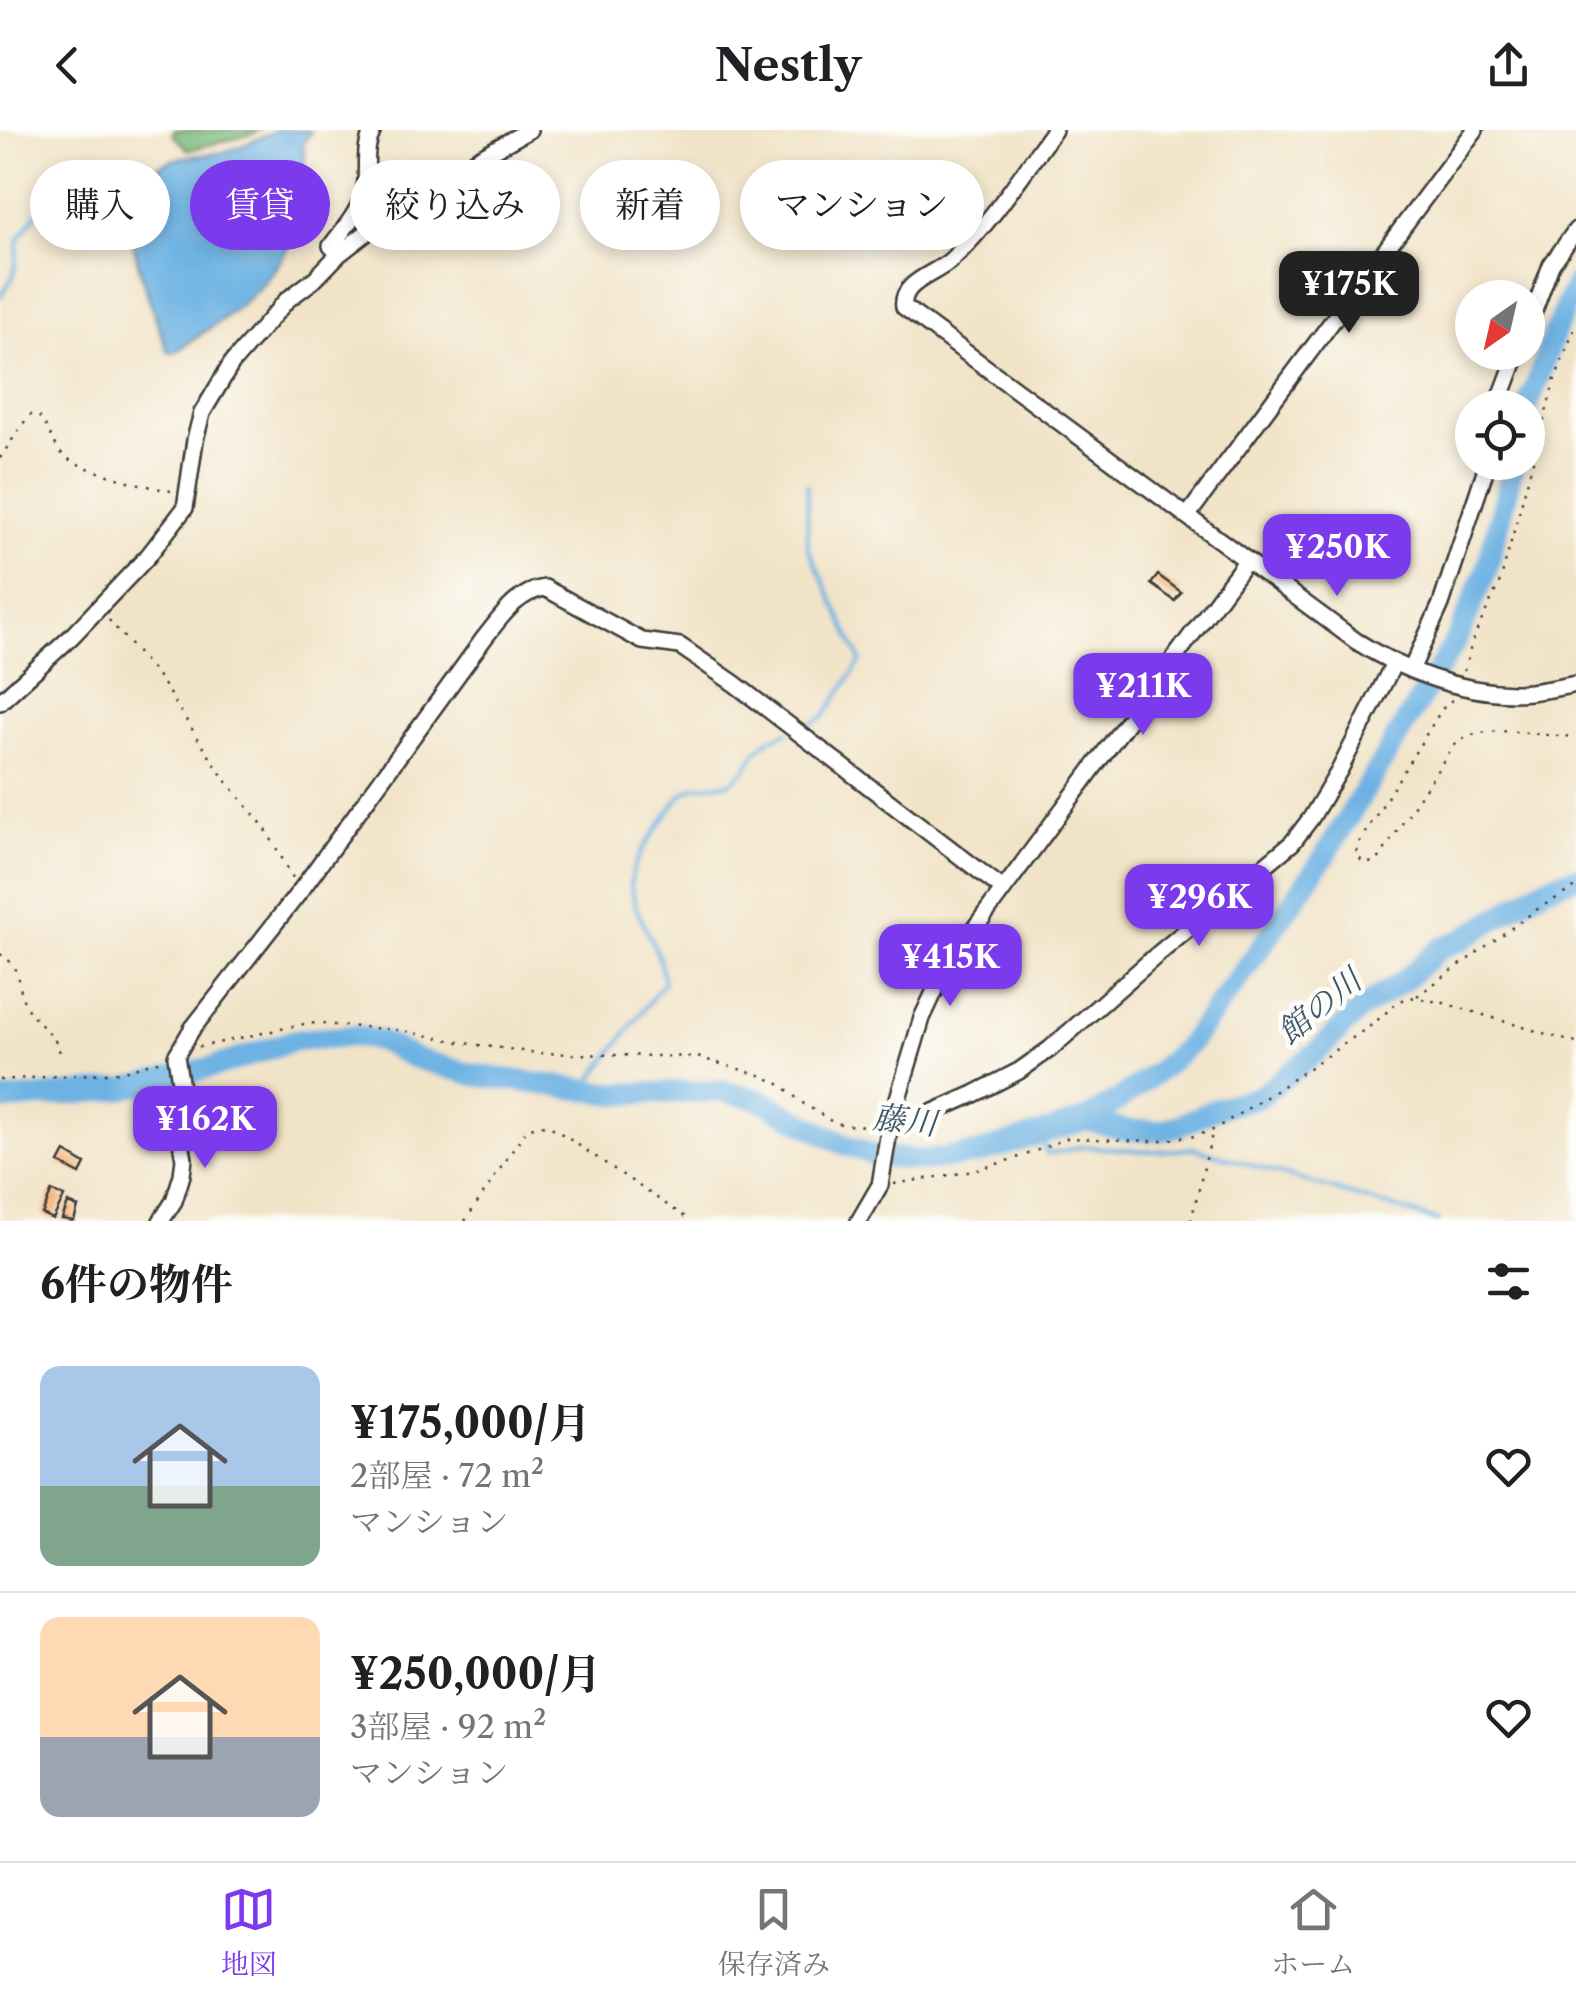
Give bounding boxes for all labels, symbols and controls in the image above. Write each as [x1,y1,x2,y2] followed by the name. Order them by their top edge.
[715,37,861,93] text: Nestly
[40,38,95,93] icon: back
[1481,38,1536,93] icon: share
[30,160,170,250] chip: 購入
[190,160,330,250] chip: 賃貸
[350,160,560,250] chip: 絞り込み
[580,160,720,250] chip: 新着
[740,160,984,250] chip: マンション
[1279,251,1419,336] pin: ¥175K
[1301,264,1397,303] text: ¥175K
[1455,280,1545,370] north arrow
[1455,280,1545,480] map controls
[1455,390,1545,480] button: locate
[1267,514,1407,599] pin: ¥250K
[1285,527,1389,566] text: ¥250K
[1073,653,1213,738] pin: ¥211K
[1095,666,1191,705] text: ¥211K
[1129,864,1269,949] pin: ¥296K
[1147,877,1251,916] text: ¥296K
[880,924,1020,1009] pin: ¥415K
[901,937,999,976] text: ¥415K
[1269,959,1371,1051] water label: 館の川
[135,1086,275,1171] pin: ¥162K
[871,1097,942,1143] water label: 藤川
[155,1099,255,1138] text: ¥162K
[1481,1254,1536,1309] icon: filters
[40,1258,233,1310] text: 6件の物件
[350,1397,591,1449] text: ¥175,000/月
[120,1406,240,1526] icon: home
[1481,1439,1536,1494] icon: heart
[350,1456,544,1495] text: 2部屋 · 72 m²
[350,1502,509,1541] text: マンション
[350,1648,601,1700] text: ¥250,000/月
[120,1657,240,1777] icon: home
[1481,1690,1536,1745] icon: heart
[350,1707,546,1746] text: 3部屋 · 92 m²
[350,1753,509,1792] text: マンション
[221,1882,277,1982] tab: 地図
[718,1882,830,1982] tab: 保存済み
[1271,1882,1355,1982] tab: ホーム

